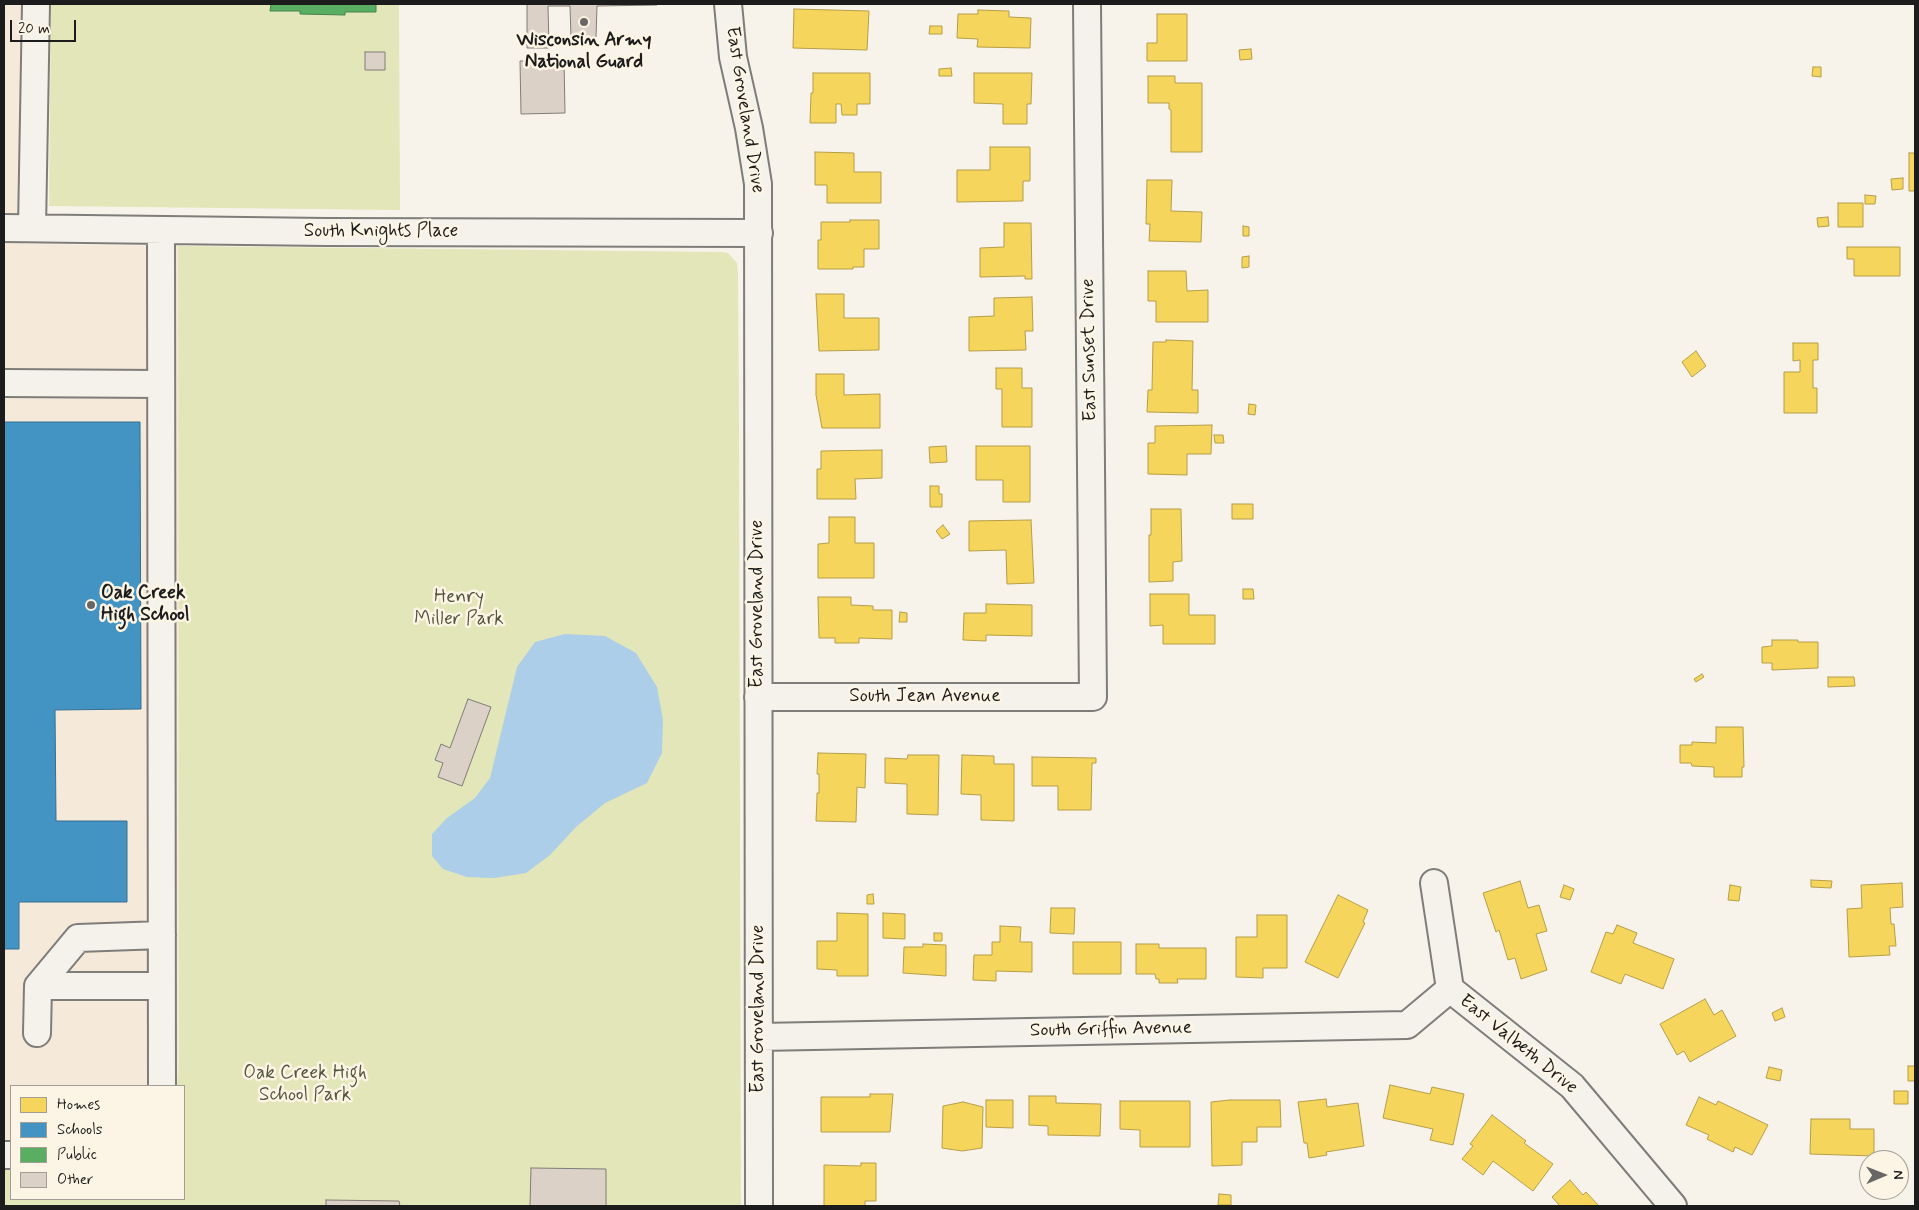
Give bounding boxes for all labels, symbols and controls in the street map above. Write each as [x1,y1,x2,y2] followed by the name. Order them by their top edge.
[12,10,79,42] scale bar
[578,16,590,28] marker: Wisconsin Army National Guard
[18,19,50,39] text: 20 m
[720,25,768,195] street label: East Groveland Drive
[516,30,652,74] place label: Wisconsin Army National Guard
[304,221,458,243] street label: South Knights Place
[1077,278,1103,422] street label: East Sunset Drive
[747,520,769,688] street label: East Groveland Drive
[101,583,190,627] place label: Oak Creek High School
[414,587,504,631] park label: Henry Miller Park
[85,599,97,611] marker: Oak Creek High School
[849,686,1001,708] street label: South Jean Avenue
[748,925,770,1093] street label: East Groveland Drive
[1454,990,1582,1100] street label: East Valbeth Drive
[1030,1017,1192,1043] street label: South Griffin Avenue
[243,1063,367,1107] park label: Oak Creek High School Park
[10,1085,185,1200] legend
[57,1095,100,1115] text: Homes
[57,1120,103,1140] text: Schools
[57,1145,97,1165] text: Public
[1859,1150,1909,1200] north arrow
[57,1170,93,1190] text: Other
[1889,1170,1907,1180] text: N

